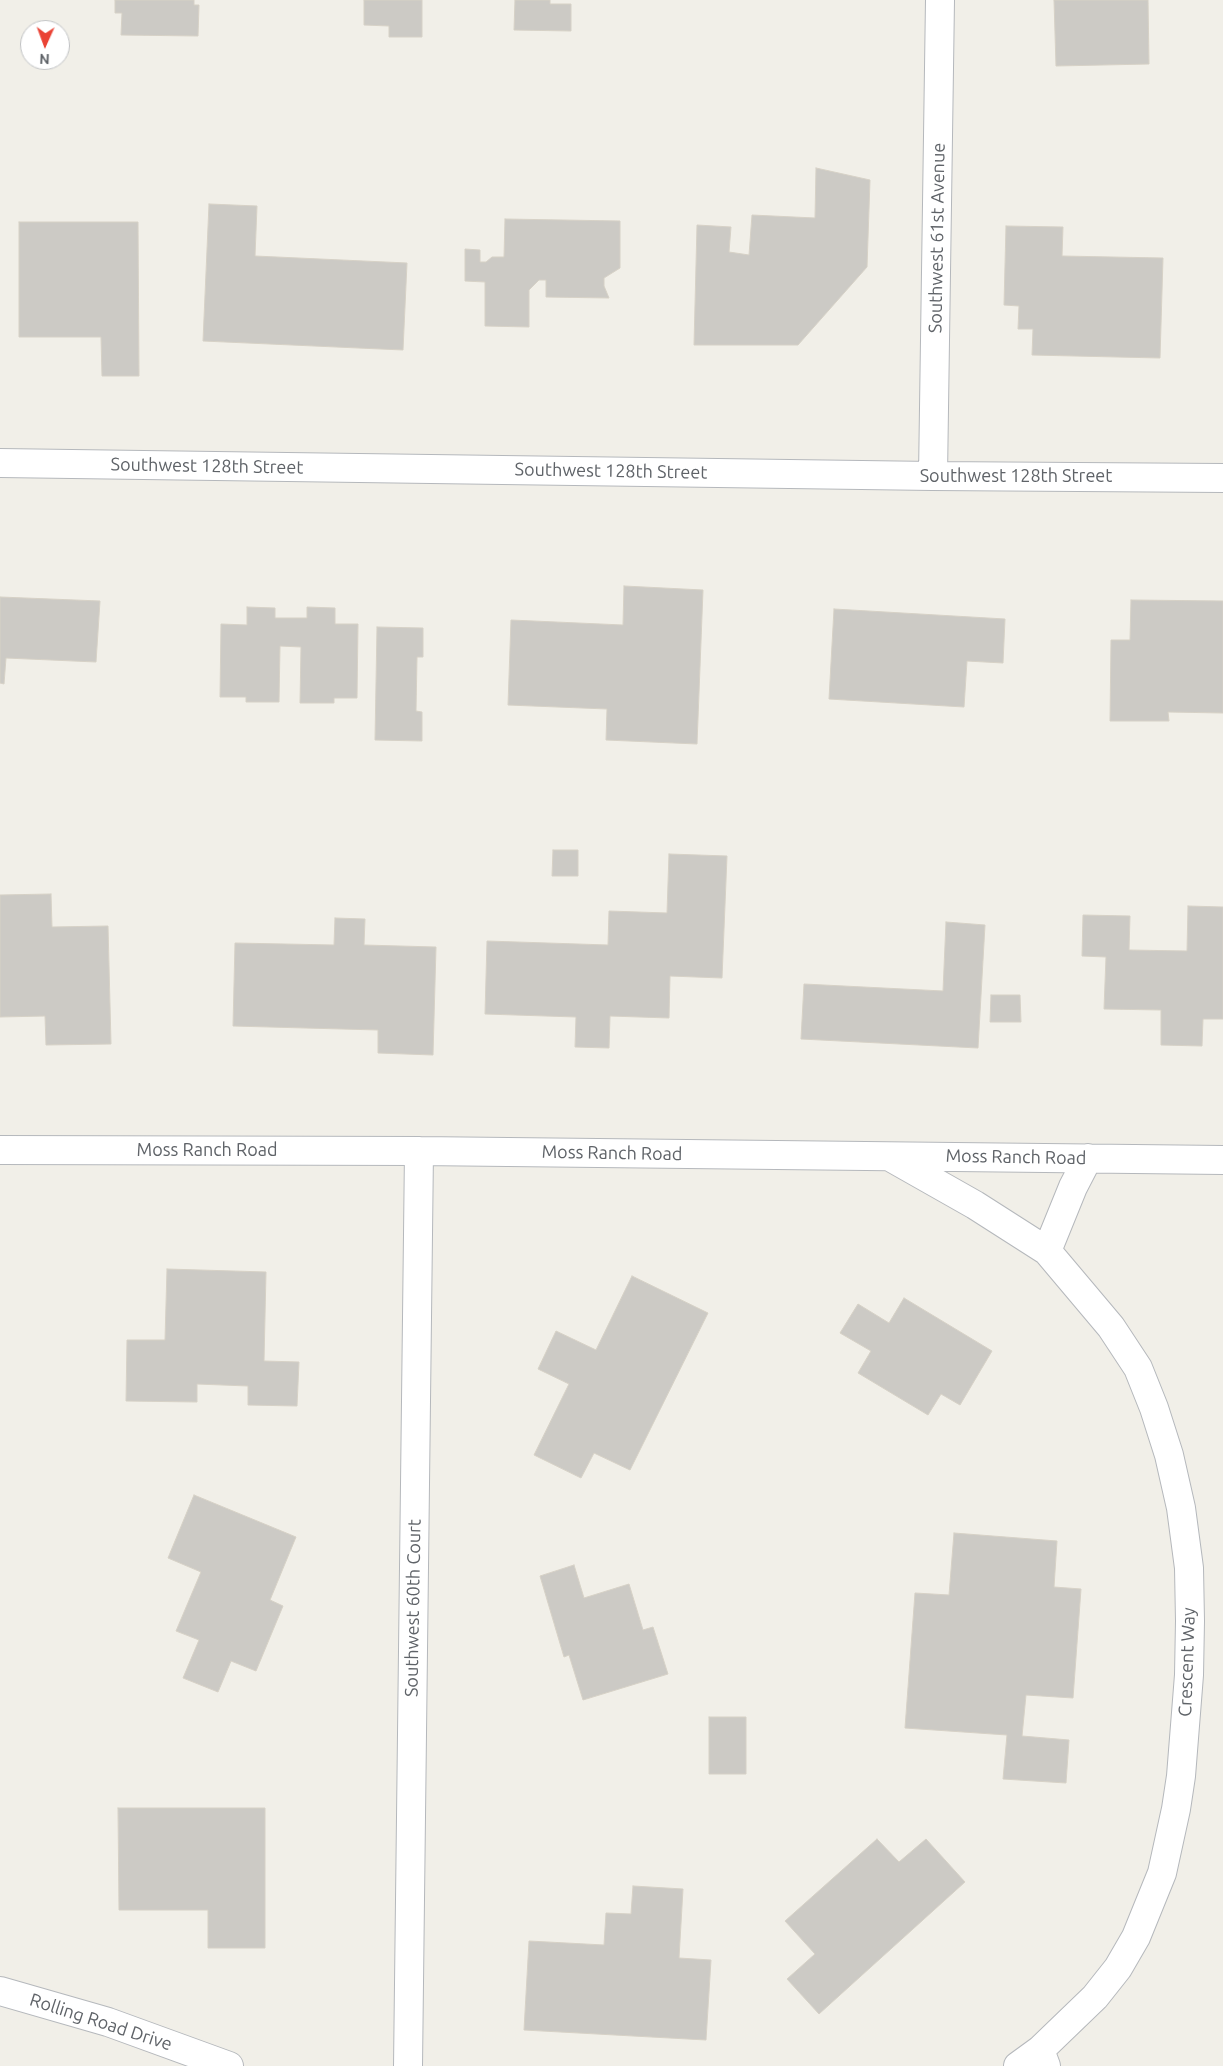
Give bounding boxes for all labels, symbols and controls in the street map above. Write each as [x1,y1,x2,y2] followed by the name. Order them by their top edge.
[20,20,70,70] north arrow
[39,51,50,67] text: N
[925,143,949,333] street label: Southwest 61st Avenue
[110,454,304,478] street label: Southwest 128th Street
[514,459,708,483] street label: Southwest 128th Street
[920,465,1112,487] street label: Southwest 128th Street
[137,1139,277,1161] street label: Moss Ranch Road
[541,1141,683,1165] street label: Moss Ranch Road
[945,1145,1087,1169] street label: Moss Ranch Road
[401,1519,425,1697] street label: Southwest 60th Court
[1174,1607,1200,1717] street label: Crescent Way
[27,1989,175,2055] street label: Rolling Road Drive

